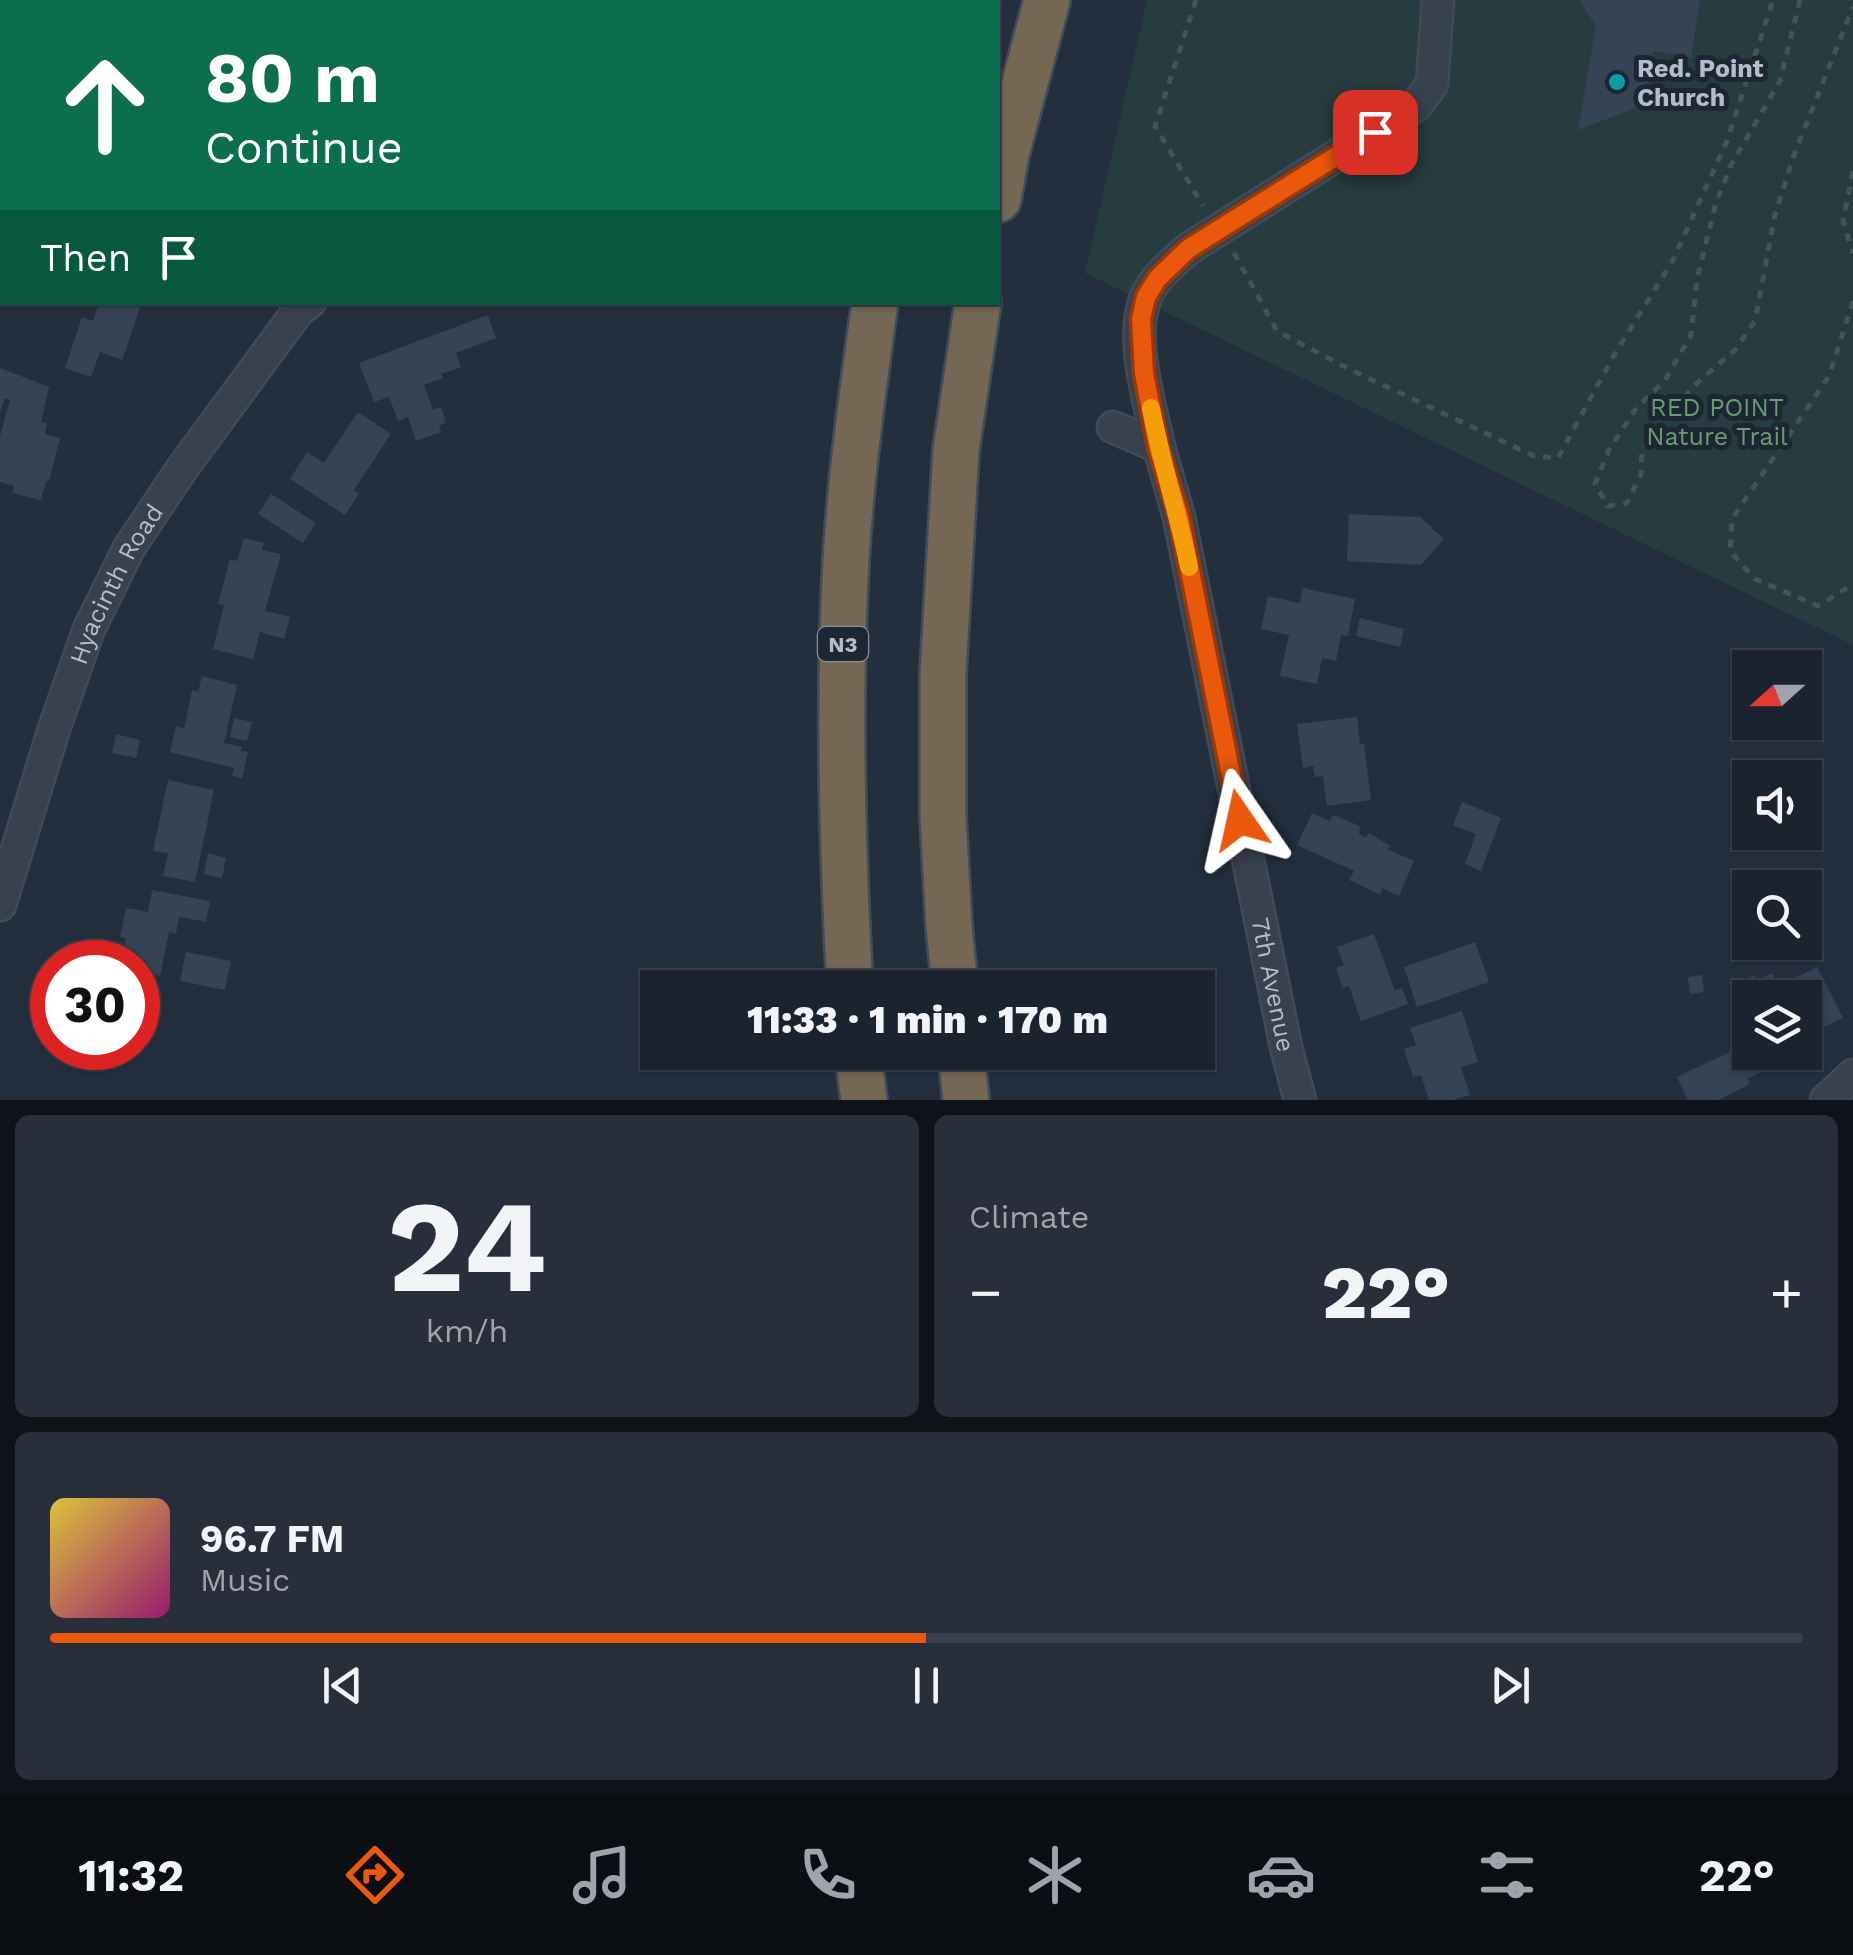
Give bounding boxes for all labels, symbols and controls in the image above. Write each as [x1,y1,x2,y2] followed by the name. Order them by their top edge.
[205,37,380,119] text: 80 m
[40,40,170,170] icon: ahead
[1637,54,1764,112] place label: Red. Point Church
[1606,71,1628,93] marker: Red. Point Church
[1333,90,1418,175] pin
[1348,105,1403,160] icon: arrive
[205,121,403,174] text: Continue
[151,230,206,285] icon: arrive
[40,236,131,280] text: Then
[1646,393,1788,451] park label: RED POINT Nature Trail
[63,498,169,668] street label: Hyacinth Road
[818,627,868,661] road number: N3
[1732,650,1822,740] north arrow
[1732,650,1822,1070] map controls
[1732,760,1822,850] button: sound
[1188,768,1292,872] position arrow
[1732,870,1822,960] button: search
[1246,915,1301,1054] street label: 7th Avenue
[30,940,160,1070] speed limit sign: 30
[1732,980,1822,1070] button: layers
[747,998,1108,1042] text: 11:33 · 1 min · 170 m
[387,1170,547,1323] text: 24
[969,1198,1089,1236] text: Climate
[1322,1248,1450,1336] text: 22°
[969,1260,1002,1324] text: −
[1770,1260,1803,1324] text: +
[426,1312,508,1350] text: km/h
[200,1517,344,1561] text: 96.7 FM
[200,1561,290,1599] text: Music
[315,1658,370,1713] icon: previous
[899,1658,954,1713] icon: pause
[1483,1658,1538,1713] icon: next
[340,1840,410,1910] icon: directions
[567,1840,637,1910] icon: music
[793,1840,863,1910] icon: phone
[1020,1840,1090,1910] icon: climate
[1246,1840,1316,1910] icon: car
[1472,1840,1542,1910] icon: filters
[78,1849,184,1902] text: 11:32
[1699,1849,1775,1902] text: 22°

